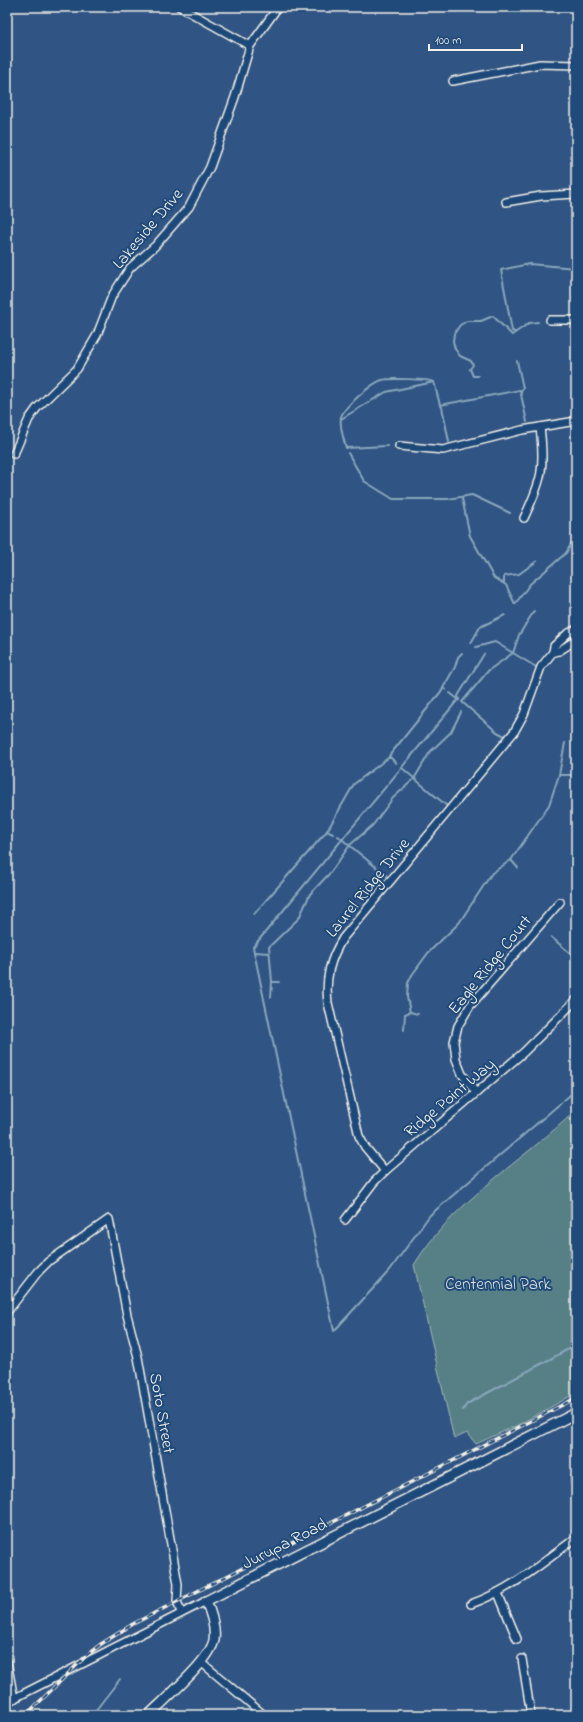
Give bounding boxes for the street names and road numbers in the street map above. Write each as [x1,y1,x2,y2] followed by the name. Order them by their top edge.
[107,183,190,275] street label: Lakeside Drive
[320,832,418,945] street label: Laurel Ridge Drive
[442,910,540,1021] street label: Eagle Ridge Court
[399,1052,502,1145] street label: Ridge Point Way
[142,1371,181,1456] street label: Soto Street
[238,1512,332,1576] street label: Jurupa Road

